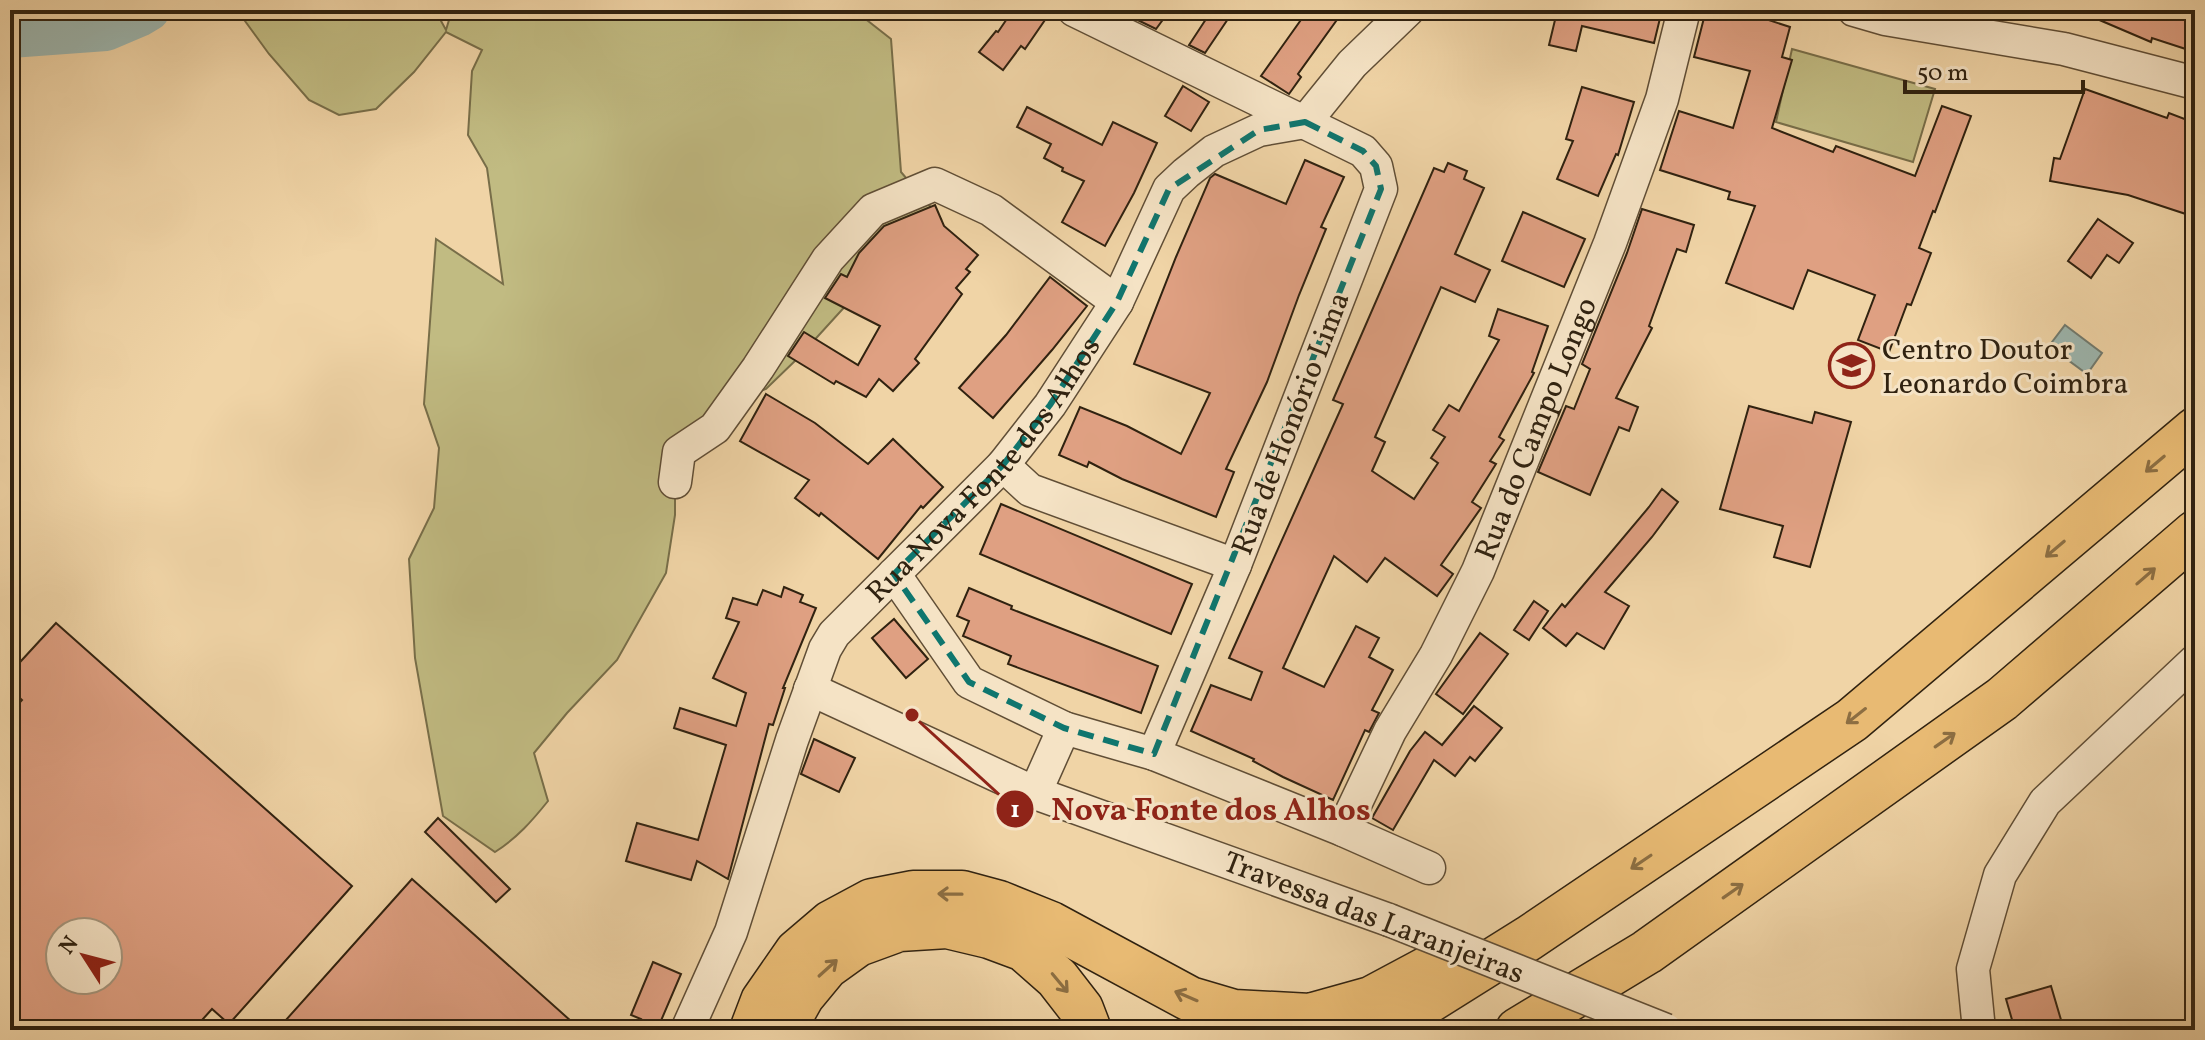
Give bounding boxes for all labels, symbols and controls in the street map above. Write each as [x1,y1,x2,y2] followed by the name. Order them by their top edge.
[1905,44,2083,94] scale bar
[1917,57,1969,91] text: 50 m
[1222,286,1361,561] street label: Rua de Honório Lima
[1466,292,1609,567] street label: Rua do Campo Longo
[857,329,1112,613] street label: Rua Nova Fonte dos Alhos
[1882,330,2128,406] place label: Centro Doutor Leonardo Coimbra
[1827,342,1875,390] school or university icon: Centro Doutor Leonardo Coimbra
[2145,455,2165,473] one-way arrow
[2045,540,2066,558] one-way arrow
[2135,567,2155,585] one-way arrow
[1846,707,1867,725] one-way arrow
[1933,732,1955,748] one-way arrow
[995,781,1386,837] callout: Nova Fonte dos Alhos
[1051,790,1371,834] text: Nova Fonte dos Alhos
[1010,794,1020,828] text: 1
[1217,842,1530,996] street label: Travessa das Laranjeiras
[1630,855,1653,871] one-way arrow
[1722,883,1743,900] one-way arrow
[937,886,964,901] one-way arrow
[44,916,124,996] north arrow
[53,930,87,961] text: N
[818,958,838,977] one-way arrow
[1051,973,1069,993] one-way arrow
[1174,988,1199,1003] one-way arrow

